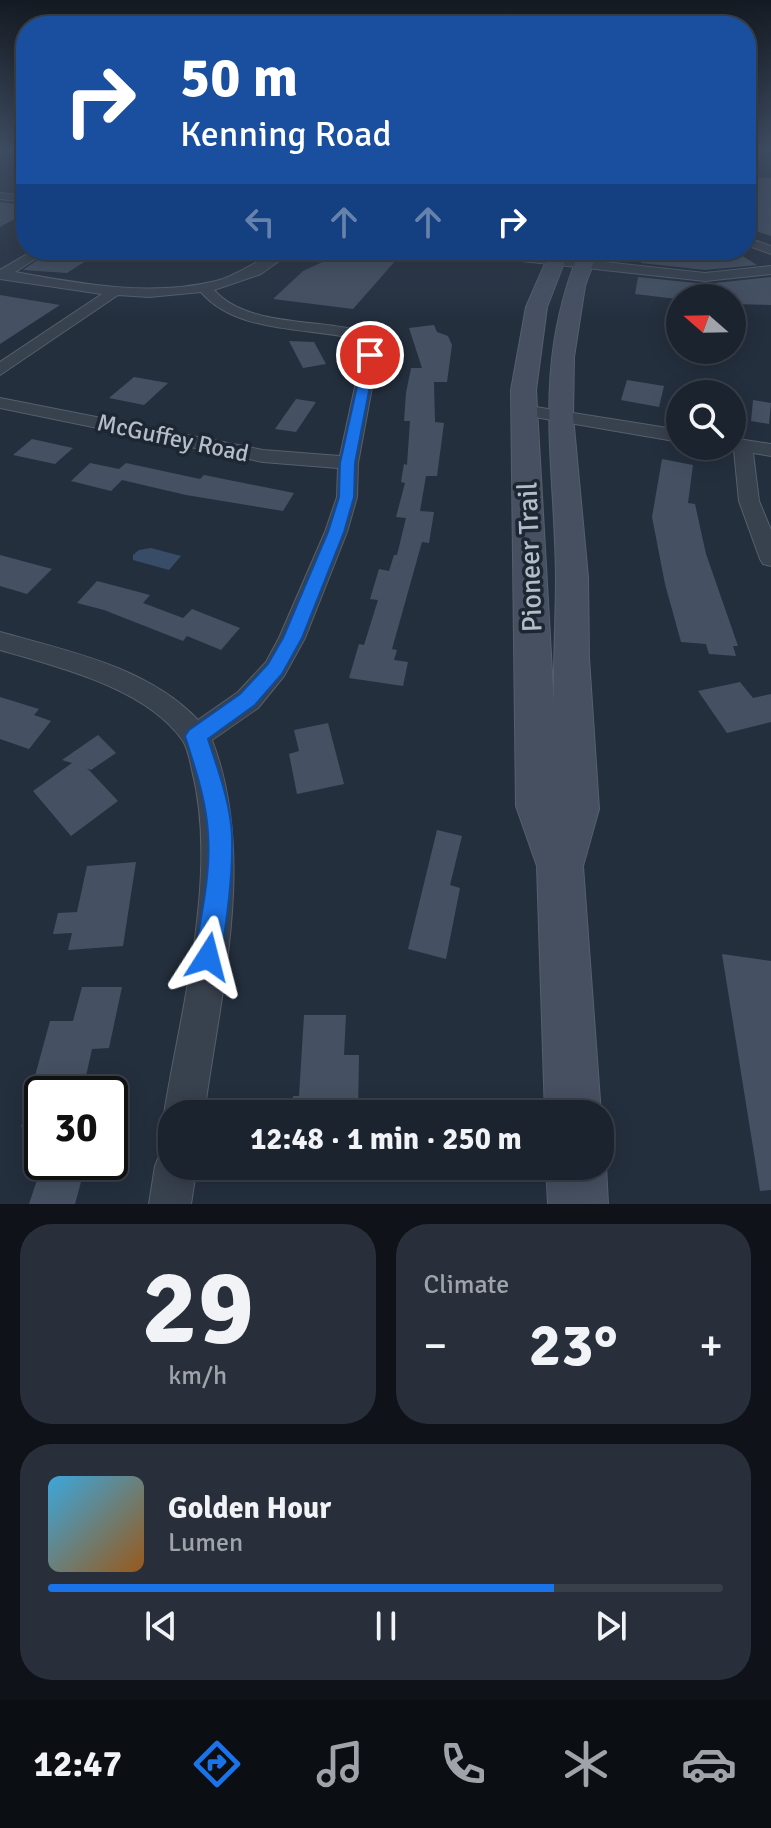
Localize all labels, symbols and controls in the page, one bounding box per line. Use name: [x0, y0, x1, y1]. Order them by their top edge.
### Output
text: 50 m: [180, 43, 298, 112]
icon: right: [48, 48, 152, 152]
text: Kenning Road: [180, 112, 392, 157]
icon: left: [238, 200, 282, 244]
icon: ahead: [322, 200, 366, 244]
icon: ahead: [406, 200, 450, 244]
icon: right: [490, 200, 534, 244]
north arrow: [666, 284, 746, 364]
map controls: [666, 284, 746, 460]
pin: [336, 321, 404, 389]
icon: arrive: [348, 333, 392, 377]
button: search: [666, 380, 746, 460]
street label: McGuffey Road: [95, 407, 251, 469]
street label: Pioneer Trail: [510, 481, 550, 633]
position arrow: [166, 915, 250, 999]
speed limit sign: 30: [24, 1076, 128, 1180]
text: 12:48 · 1 min · 250 m: [250, 1121, 522, 1158]
text: 29: [142, 1244, 254, 1372]
text: Climate: [424, 1269, 509, 1301]
text: 23°: [529, 1309, 618, 1383]
text: −: [424, 1319, 447, 1373]
text: +: [699, 1319, 723, 1373]
text: km/h: [168, 1360, 227, 1392]
text: Golden Hour: [168, 1490, 331, 1527]
text: Lumen: [168, 1527, 243, 1559]
icon: previous: [139, 1604, 183, 1648]
icon: pause: [364, 1604, 408, 1648]
icon: next: [589, 1604, 633, 1648]
icon: directions: [189, 1736, 245, 1792]
icon: music: [312, 1736, 368, 1792]
icon: phone: [435, 1736, 491, 1792]
icon: climate: [558, 1736, 614, 1792]
icon: car: [681, 1736, 737, 1792]
text: 12:47: [34, 1742, 122, 1787]

